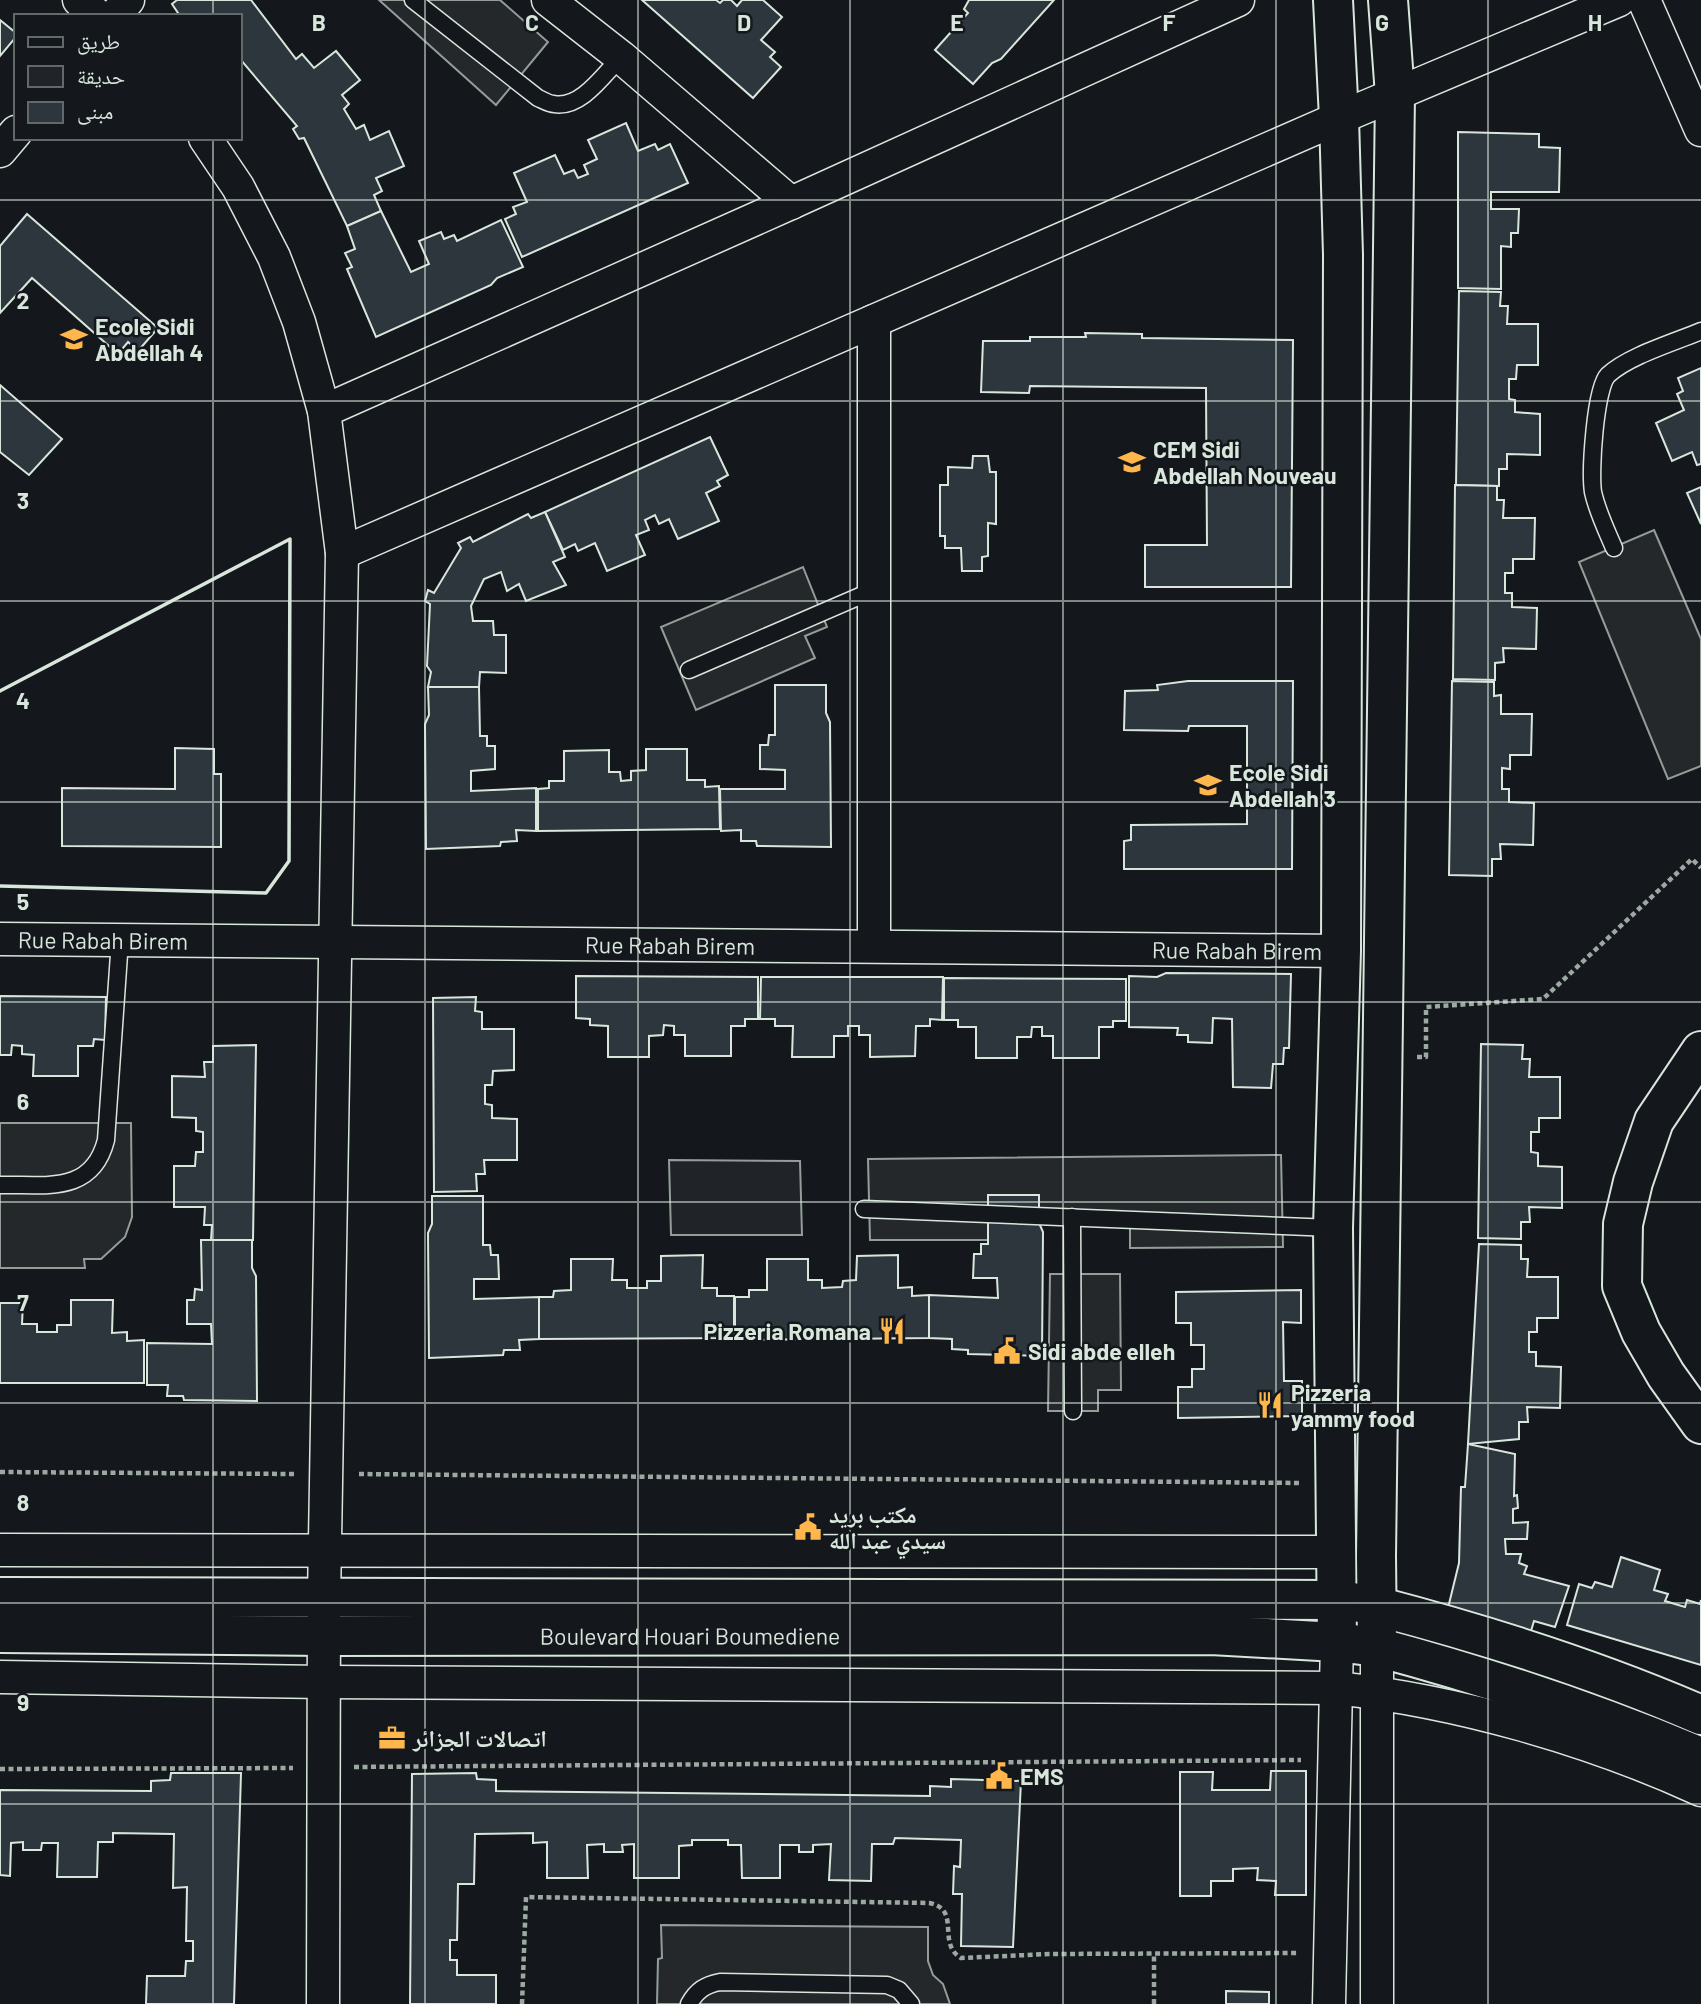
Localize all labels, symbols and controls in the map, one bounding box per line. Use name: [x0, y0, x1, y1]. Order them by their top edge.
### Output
text: B: [312, 8, 326, 36]
text: C: [525, 8, 539, 36]
text: D: [737, 8, 751, 36]
text: E: [950, 8, 964, 36]
text: F: [1163, 8, 1176, 36]
text: G: [1375, 8, 1389, 36]
text: H: [1588, 8, 1602, 36]
legend: [14, 14, 242, 140]
text: طريق: [77, 28, 120, 55]
text: حديقة: [77, 63, 125, 88]
text: مبنى: [77, 98, 113, 125]
text: 2: [17, 286, 29, 314]
place label: Ecole Sidi Abdellah 4: [95, 312, 203, 366]
school or university icon: Ecole Sidi Abdellah 4: [59, 324, 89, 354]
place label: CEM Sidi Abdellah Nouveau: [1153, 435, 1336, 489]
school or university icon: CEM Sidi Abdellah Nouveau: [1117, 447, 1147, 477]
text: 3: [17, 486, 29, 514]
text: 4: [16, 686, 30, 714]
place label: Ecole Sidi Abdellah 3: [1229, 758, 1336, 812]
school or university icon: Ecole Sidi Abdellah 3: [1193, 770, 1223, 800]
text: 5: [17, 887, 29, 915]
street label: Rue Rabah Birem: [18, 925, 188, 955]
street label: Rue Rabah Birem: [585, 930, 755, 960]
street label: Rue Rabah Birem: [1152, 935, 1322, 965]
text: 6: [17, 1087, 29, 1115]
text: 7: [17, 1288, 29, 1316]
restaurant icon: Pizzeria Romana: [877, 1316, 907, 1346]
place label: Pizzeria Romana: [703, 1317, 871, 1345]
public building icon: Sidi abde elleh: [992, 1336, 1022, 1366]
place label: Sidi abde elleh: [1028, 1337, 1175, 1365]
place label: Pizzeria yammy food: [1291, 1378, 1415, 1432]
restaurant icon: Pizzeria yammy food: [1255, 1390, 1285, 1420]
text: 8: [17, 1488, 29, 1516]
place label: مكتب بريد سيدي عبد الله: [829, 1500, 946, 1560]
public building icon: مكتب بريد سيدي عبد الله: [793, 1512, 823, 1542]
street label: Boulevard Houari Boumediene: [540, 1621, 840, 1650]
text: 9: [17, 1688, 29, 1716]
office icon: اتصالات الجزائر: [377, 1723, 407, 1753]
place label: اتصالات الجزائر: [412, 1724, 547, 1752]
public building icon: EMS: [984, 1761, 1014, 1791]
place label: EMS: [1020, 1762, 1064, 1790]

